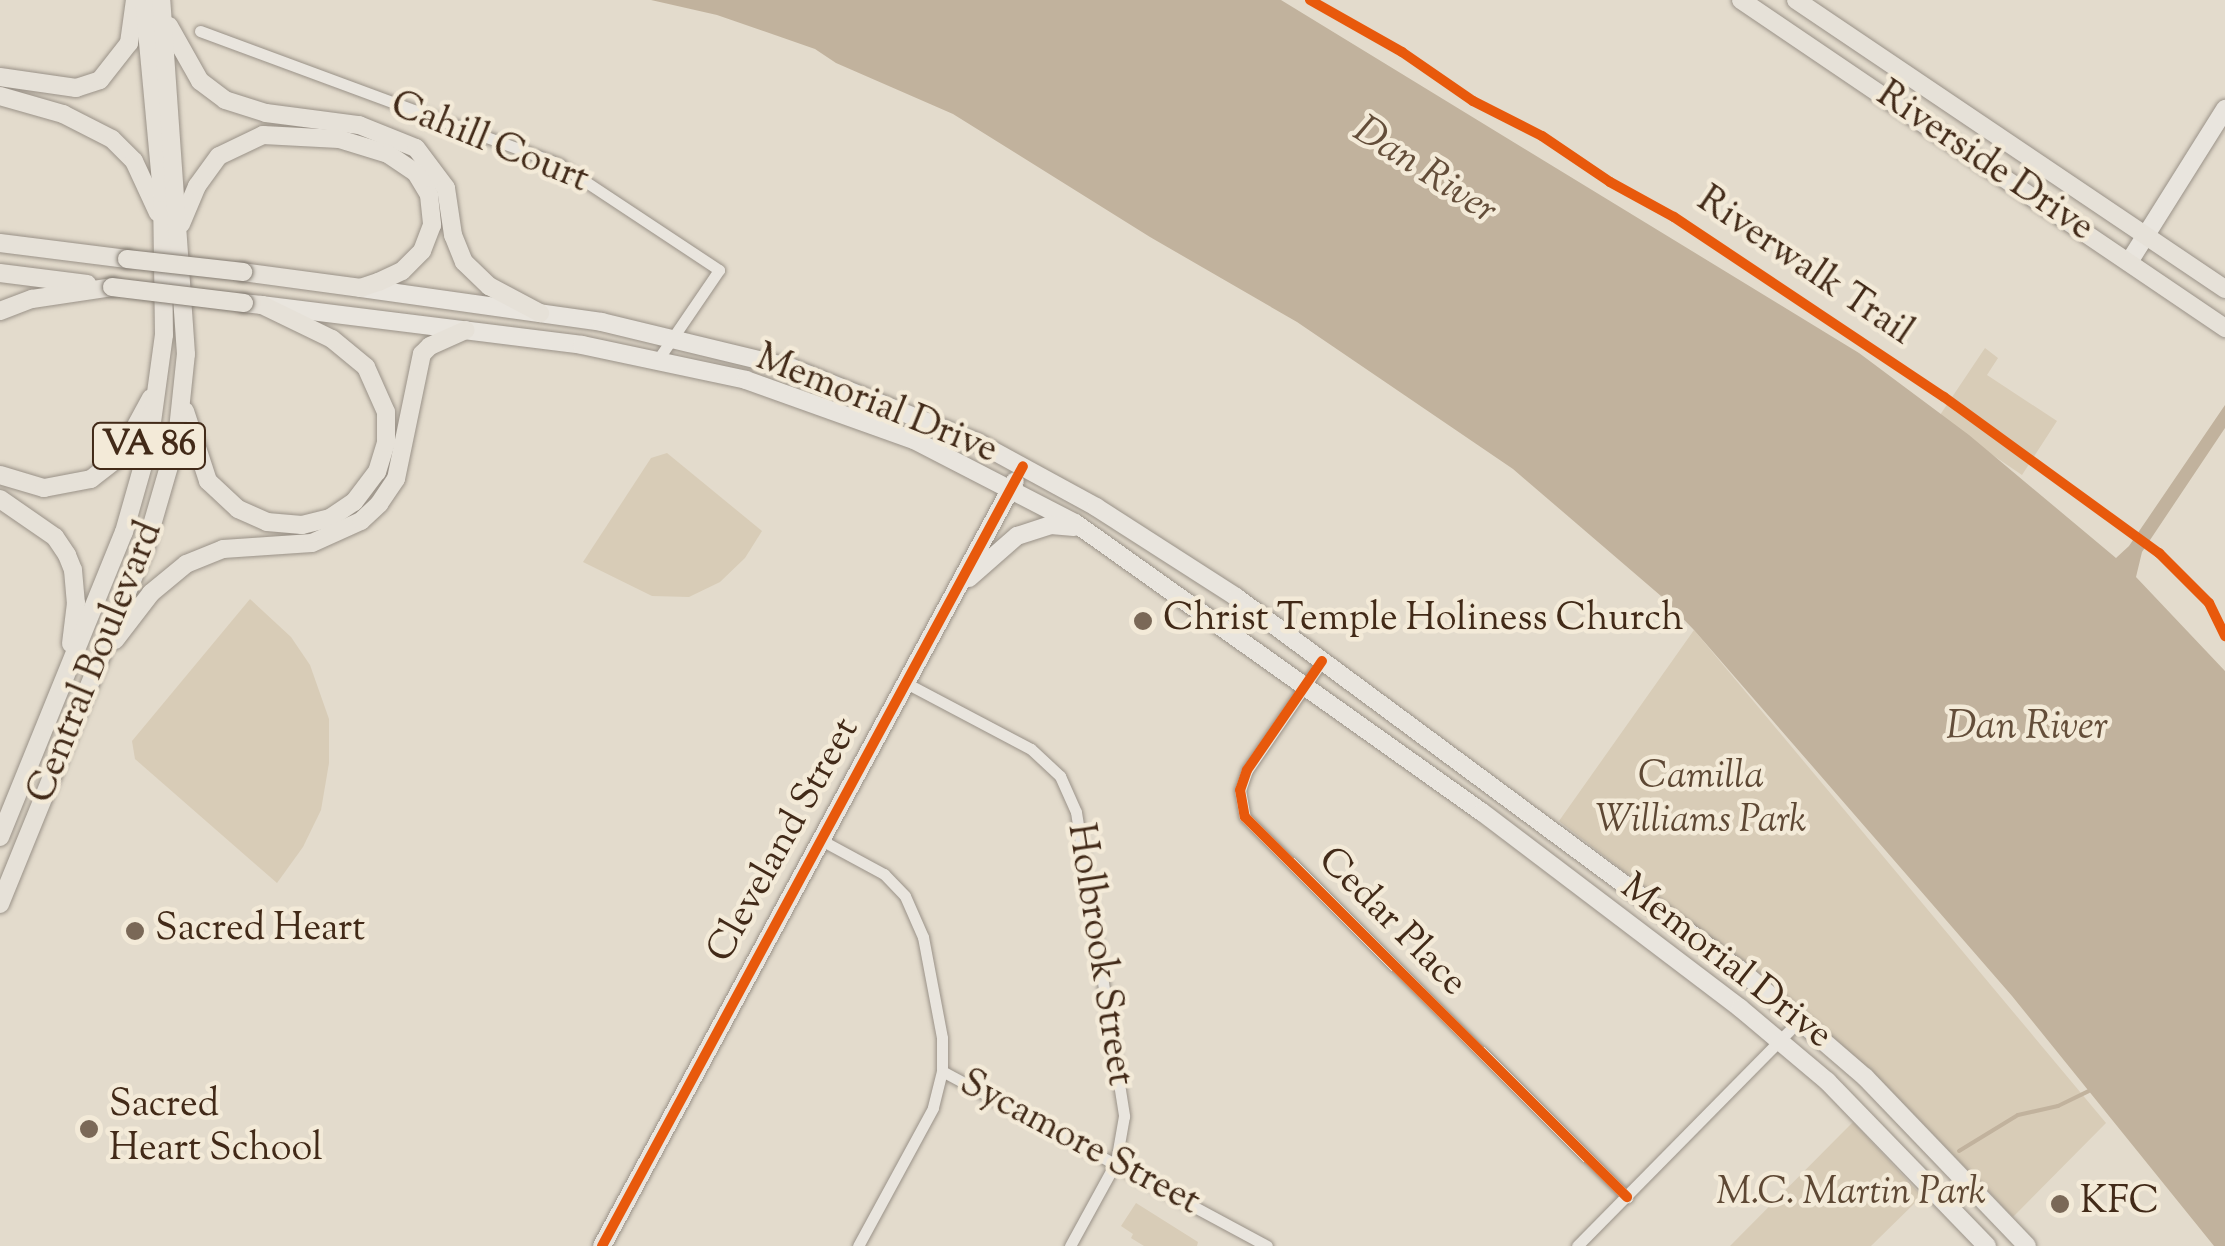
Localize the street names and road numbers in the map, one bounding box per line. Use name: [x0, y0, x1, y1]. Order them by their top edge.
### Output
street label: Riverside Drive: [1867, 74, 2101, 252]
street label: Cahill Court: [383, 84, 595, 204]
street label: Riverwalk Trail: [1687, 179, 1921, 357]
street label: Memorial Drive: [749, 337, 1003, 475]
road number: VA 86: [92, 416, 206, 476]
street label: Central Boulevard: [20, 516, 174, 810]
street label: Cleveland Street: [699, 711, 871, 971]
street label: Holbrook Street: [1055, 821, 1141, 1089]
street label: Cedar Place: [1307, 839, 1475, 1007]
street label: Memorial Drive: [1610, 866, 1840, 1060]
street label: Sycamore Street: [951, 1062, 1207, 1226]

